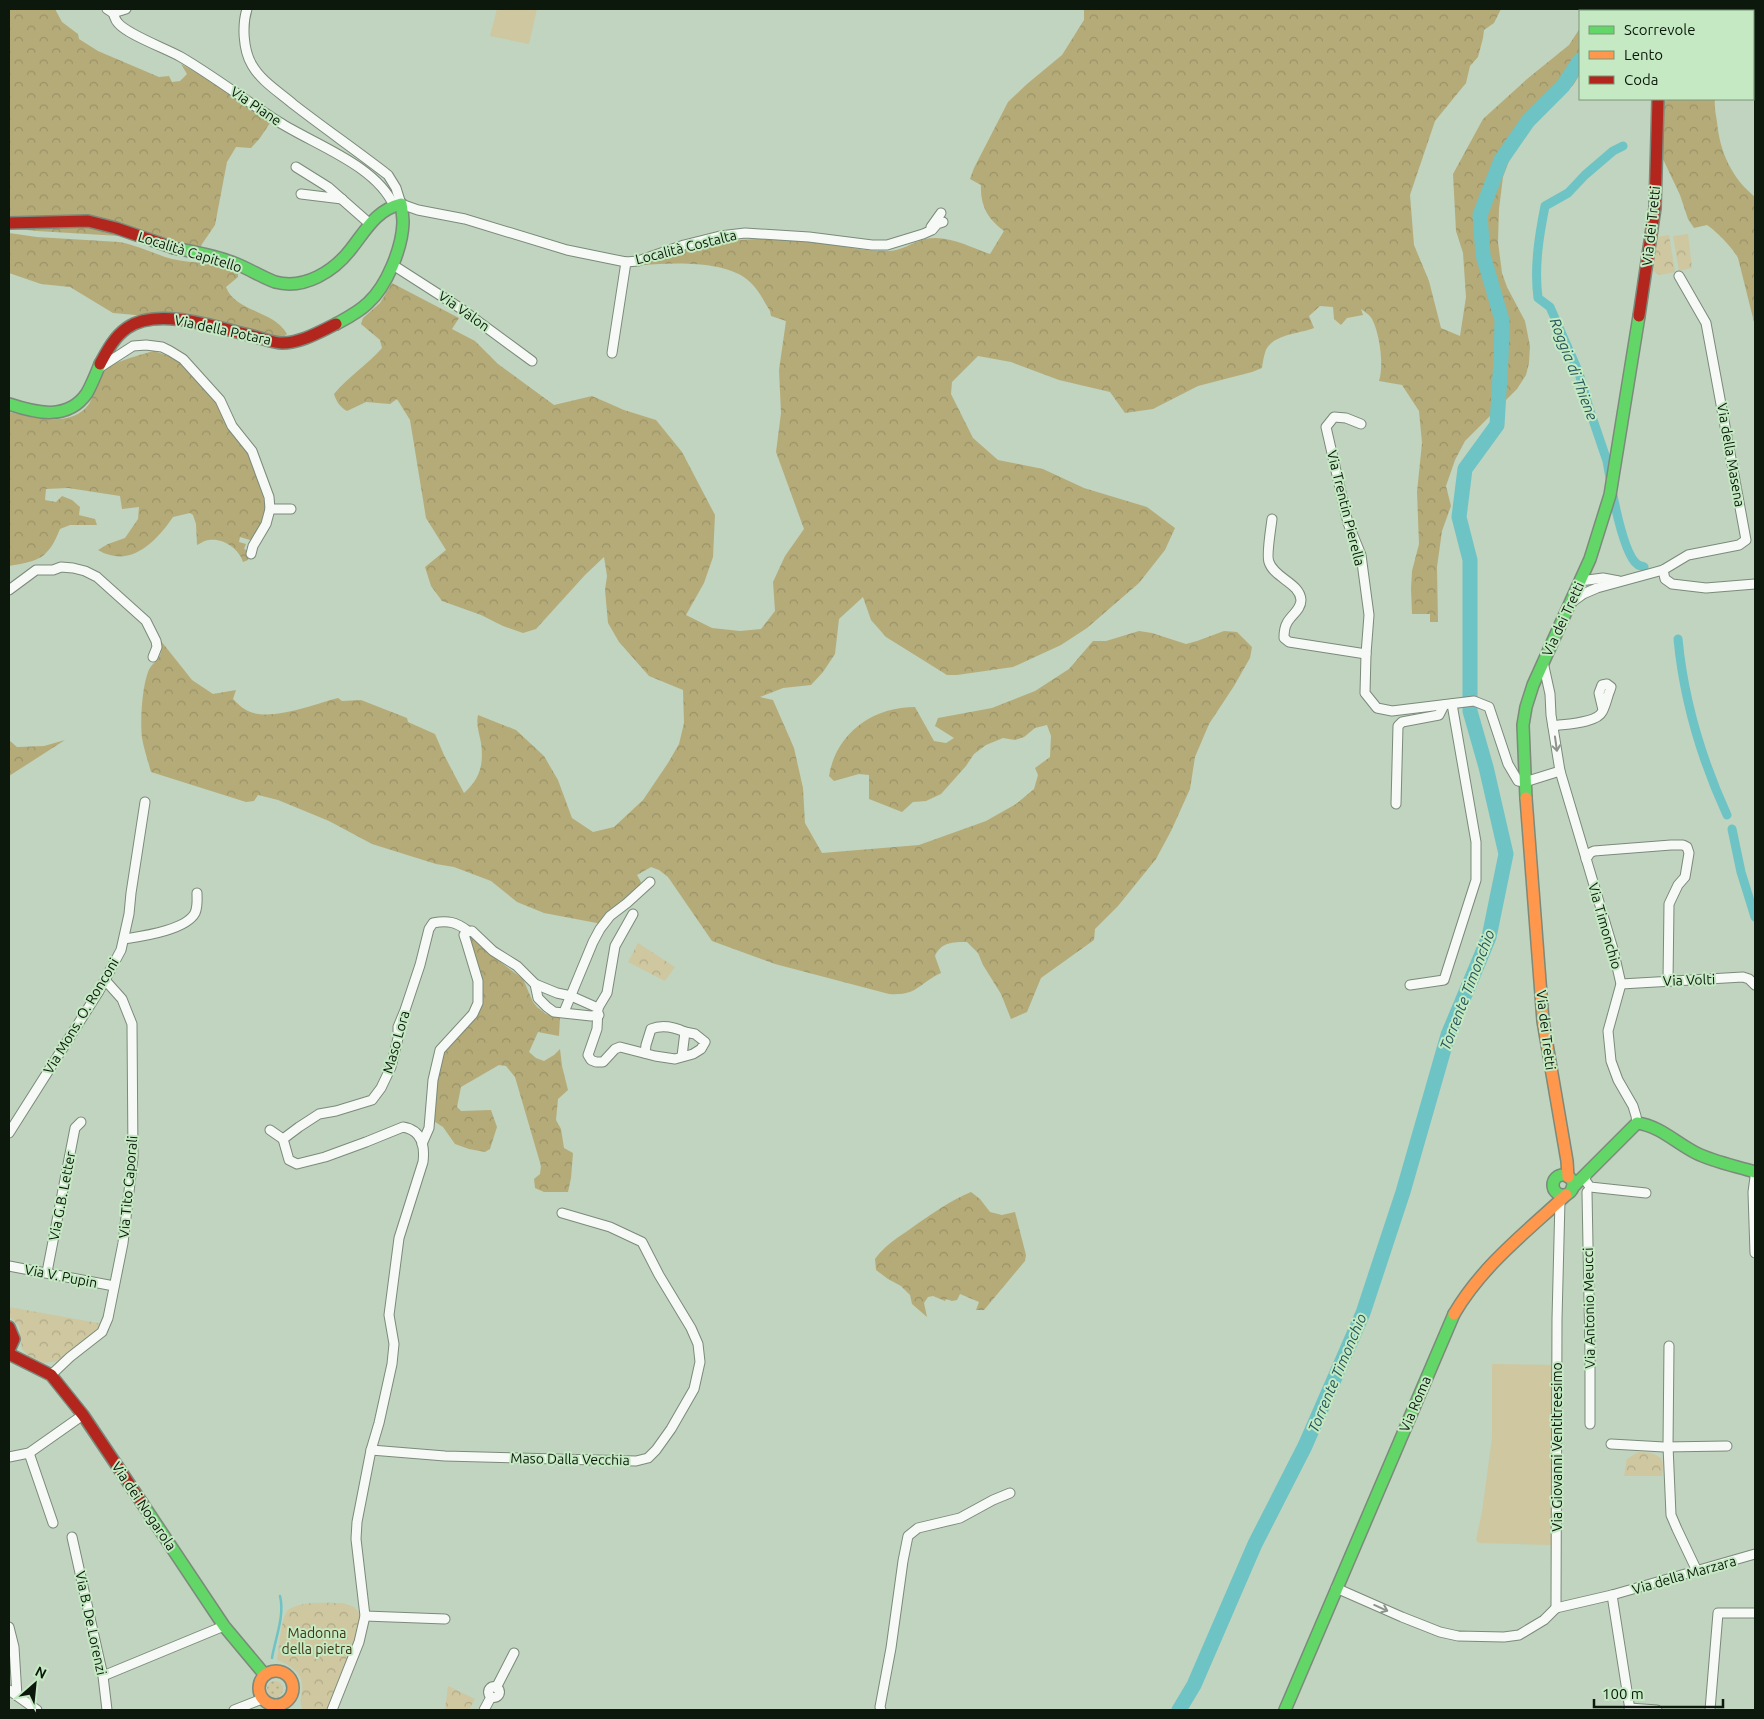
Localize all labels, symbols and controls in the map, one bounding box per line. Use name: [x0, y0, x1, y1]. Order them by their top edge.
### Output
legend: [1579, 10, 1754, 100]
text: Scorrevole: [1624, 21, 1695, 38]
text: Lento: [1624, 46, 1663, 63]
text: Coda: [1624, 71, 1658, 88]
street label: Via Piane: [228, 83, 284, 129]
street label: Via dei Tretti: [1639, 185, 1663, 267]
street label: Località Costalta: [634, 227, 738, 267]
street label: Località Capitello: [136, 229, 244, 275]
street label: Via Valon: [435, 288, 493, 334]
street label: Via della Potara: [173, 312, 273, 348]
water label: Roggia di Thiene: [1547, 316, 1601, 423]
street label: Via della Masena: [1714, 402, 1748, 508]
street label: Via Trentin Pierella: [1324, 448, 1368, 568]
street label: Via dei Tretti: [1539, 579, 1587, 659]
one-way arrow: [1551, 736, 1561, 752]
street label: Via Timonchio: [1585, 881, 1625, 971]
water label: Torrente Timonchio: [1436, 927, 1498, 1053]
street label: Via Mons. O. Ronconi: [40, 955, 122, 1077]
street label: Via Volti: [1663, 971, 1715, 989]
street label: Via dei Tretti: [1533, 989, 1559, 1071]
street label: Maso Lora: [379, 1009, 413, 1075]
street label: Via Tito Caporali: [116, 1135, 140, 1239]
street label: Via G.B. Letter: [46, 1149, 79, 1242]
street label: Via Antonio Meucci: [1580, 1247, 1598, 1369]
street label: Via V. Pupin: [23, 1261, 99, 1291]
water label: Torrente Timonchio: [1304, 1311, 1370, 1435]
street label: Via Giovanni Ventitreesimo: [1549, 1362, 1565, 1532]
street label: Via Roma: [1396, 1374, 1434, 1434]
street label: Maso Dalla Vecchia: [510, 1450, 630, 1468]
street label: Via dei Nogarola: [108, 1459, 180, 1553]
street label: Via della Marzara: [1630, 1552, 1738, 1598]
street label: Via B. De Lorenzi: [72, 1570, 110, 1676]
one-way arrow: [1373, 1604, 1388, 1613]
park label: Madonna della pietra: [282, 1625, 353, 1657]
north arrow: [10, 1659, 60, 1709]
text: N: [33, 1663, 49, 1682]
scale bar: [1594, 1676, 1723, 1708]
text: 100 m: [1602, 1685, 1644, 1702]

